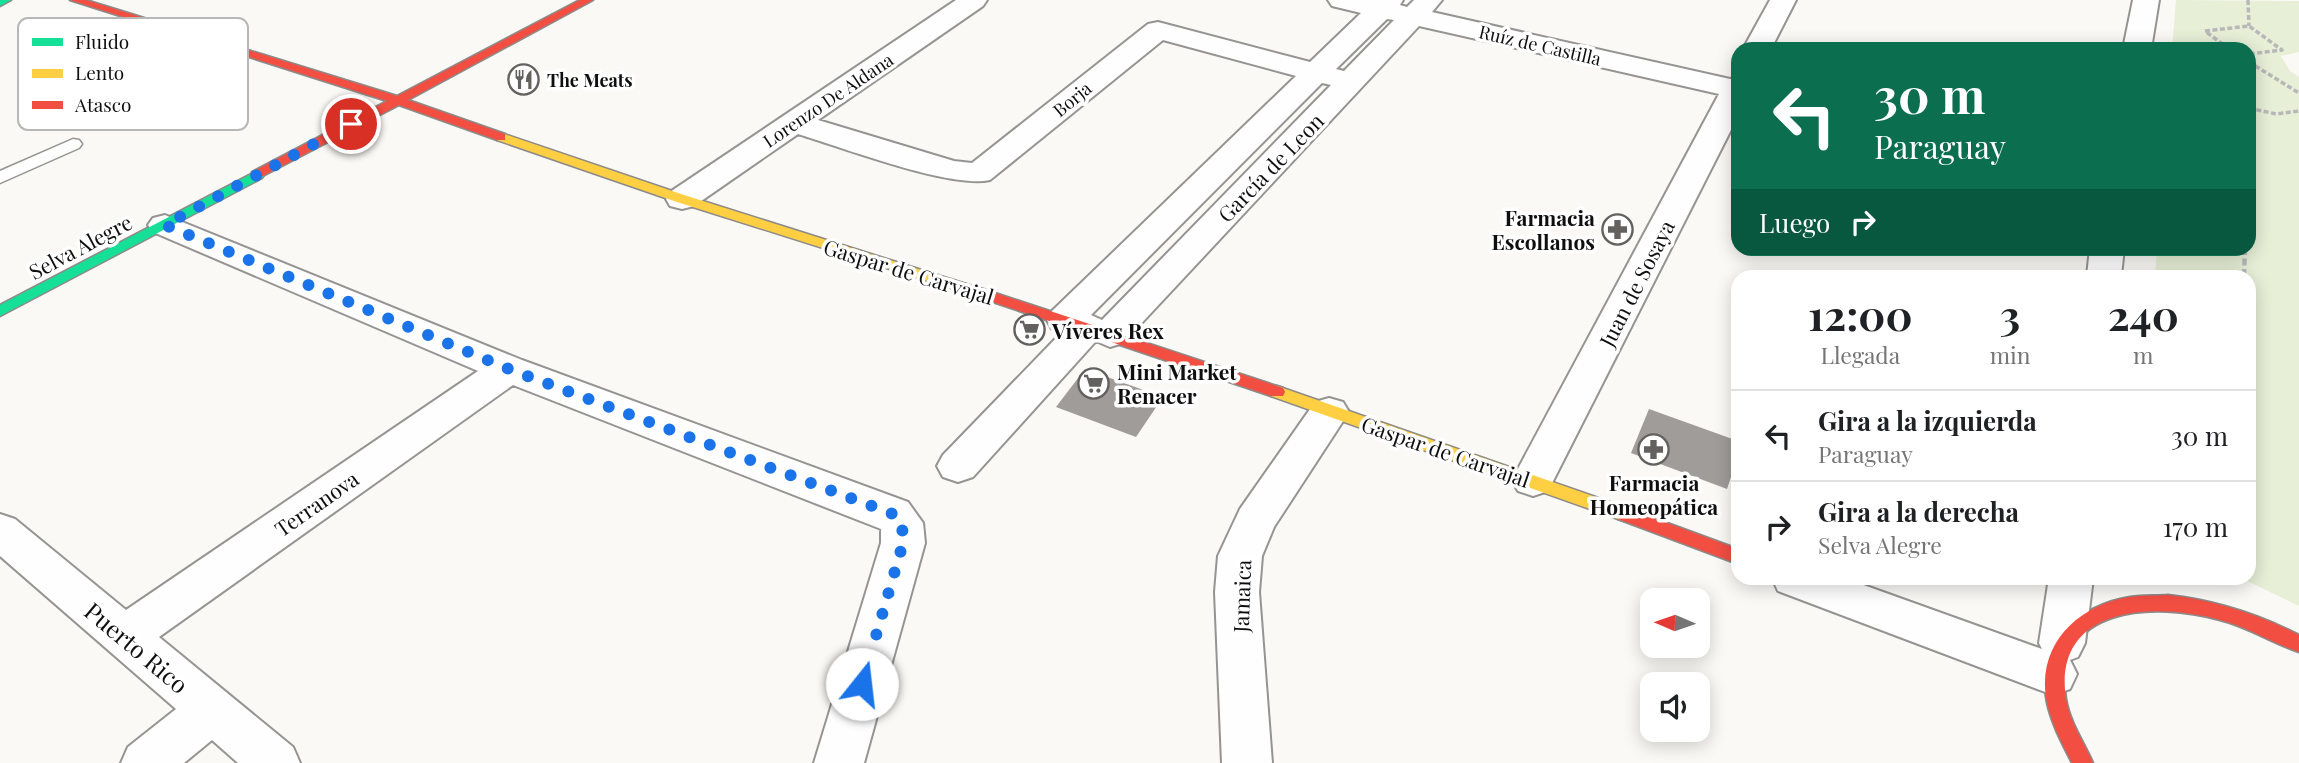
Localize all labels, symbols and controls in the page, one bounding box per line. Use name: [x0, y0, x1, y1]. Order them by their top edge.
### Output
legend: [18, 18, 248, 130]
street label: Ruíz de Castilla: [1477, 19, 1604, 71]
text: Fluido: [75, 28, 129, 54]
street label: Lorenzo De Aldana: [758, 47, 898, 153]
text: Lento: [75, 59, 124, 85]
text: 30 m: [1874, 61, 1985, 126]
restaurant icon: The Meats: [507, 63, 541, 97]
place label: The Meats: [547, 68, 633, 92]
icon: left: [1759, 70, 1850, 161]
street label: Borja: [1048, 76, 1096, 122]
text: Atasco: [74, 91, 131, 117]
pin: [321, 94, 381, 154]
icon: arrive: [332, 105, 370, 143]
street label: García de Leon: [1211, 106, 1329, 227]
text: Paraguay: [1874, 124, 2006, 167]
place label: Farmacia Escollanos: [1491, 203, 1595, 255]
icon: right: [1844, 203, 1882, 241]
text: Luego: [1759, 205, 1830, 240]
street label: Selva Alegre: [23, 207, 137, 285]
pharmacy icon: Farmacia Escollanos: [1601, 212, 1635, 246]
street label: Juan de Sosaya: [1592, 214, 1680, 352]
street label: Gaspar de Carvajal: [821, 232, 997, 310]
text: 12:00: [1808, 286, 1913, 342]
text: 3: [2000, 286, 2020, 342]
text: 240: [2108, 286, 2179, 342]
supermarket icon: Víveres Rex: [1012, 313, 1046, 347]
place label: Víveres Rex: [1051, 316, 1164, 344]
text: Llegada: [1820, 339, 1900, 370]
text: min: [1990, 339, 2031, 370]
text: m: [2133, 339, 2153, 370]
place label: Mini Market Renacer: [1117, 357, 1237, 409]
supermarket icon: Mini Market Renacer: [1077, 366, 1111, 400]
text: Gira a la izquierda: [1818, 403, 2037, 438]
street label: Gaspar de Carvajal: [1358, 409, 1534, 493]
icon: left: [1759, 417, 1797, 455]
text: 30 m: [2171, 418, 2228, 453]
pharmacy icon: Farmacia Homeopática: [1637, 433, 1671, 467]
text: Paraguay: [1818, 438, 1913, 469]
street label: Terranova: [268, 464, 364, 542]
place label: Farmacia Homeopática: [1590, 468, 1718, 520]
text: Gira a la derecha: [1818, 494, 2019, 529]
icon: right: [1759, 508, 1797, 546]
text: 170 m: [2163, 509, 2228, 544]
text: Selva Alegre: [1818, 529, 1942, 560]
street label: Jamaica: [1226, 559, 1256, 634]
north arrow: [1640, 588, 1710, 658]
map controls: [1640, 588, 1710, 742]
street label: Puerto Rico: [79, 594, 195, 700]
position arrow: [825, 647, 899, 721]
button: sound: [1640, 672, 1710, 742]

